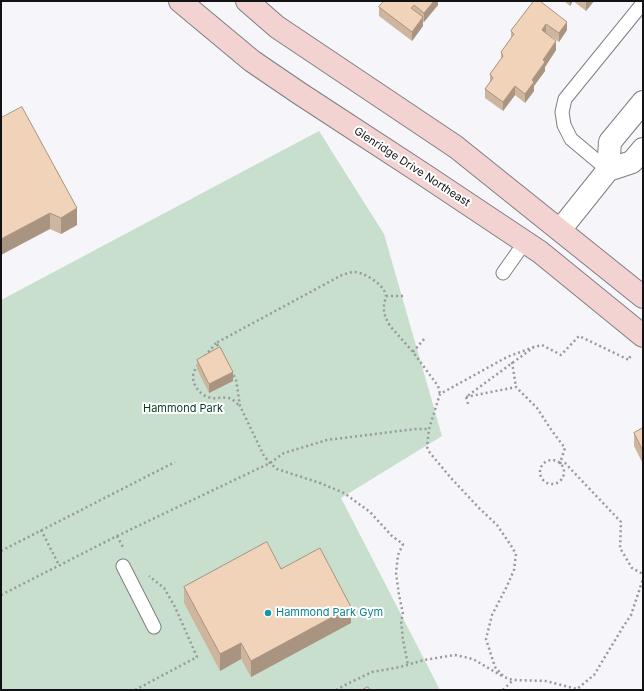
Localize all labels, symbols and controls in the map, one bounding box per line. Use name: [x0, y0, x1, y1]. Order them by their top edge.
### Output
street label: Glenridge Drive Northeast: [352, 125, 472, 209]
park label: Hammond Park: [143, 402, 223, 416]
place label: Hammond Park Gym: [276, 606, 383, 620]
marker: Hammond Park Gym: [263, 608, 273, 618]

